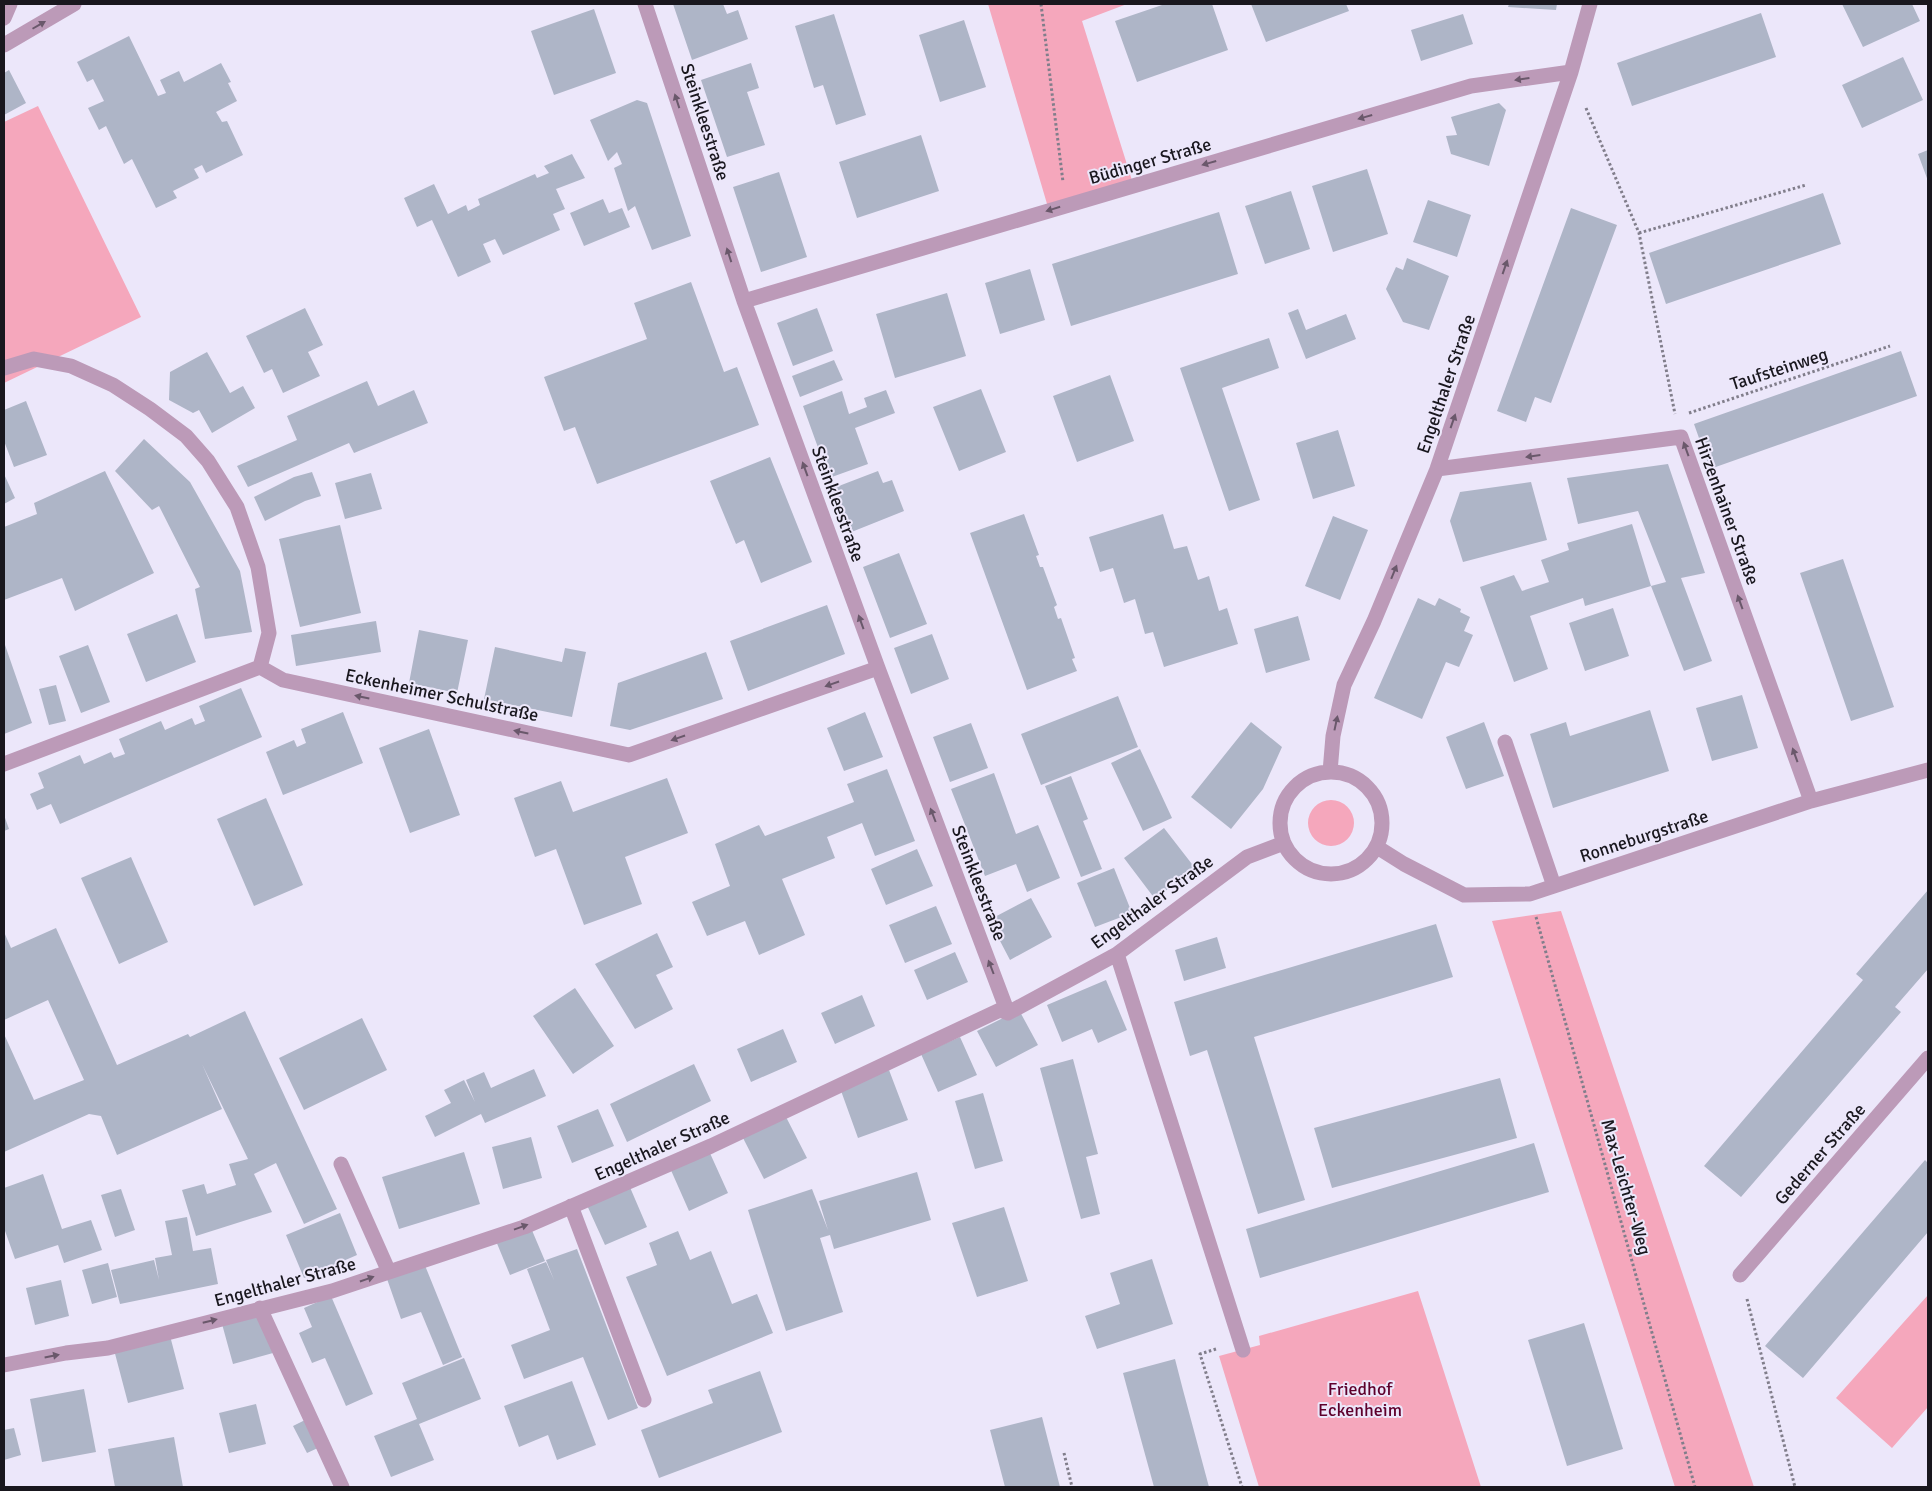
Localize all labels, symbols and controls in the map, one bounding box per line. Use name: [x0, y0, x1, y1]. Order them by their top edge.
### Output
one-way arrow: [32, 20, 46, 29]
street label: Steinkleestraße: [676, 61, 734, 183]
one-way arrow: [1514, 75, 1530, 83]
one-way arrow: [673, 93, 681, 108]
one-way arrow: [1357, 114, 1372, 122]
street label: Büdinger Straße: [1086, 133, 1214, 189]
one-way arrow: [1201, 159, 1216, 167]
one-way arrow: [1045, 205, 1060, 213]
one-way arrow: [725, 247, 732, 262]
one-way arrow: [1501, 259, 1509, 274]
street label: Engelthaler Straße: [1412, 312, 1480, 456]
street label: Taufsteinweg: [1727, 343, 1831, 395]
one-way arrow: [1449, 413, 1457, 428]
street label: Hirzenhainer Straße: [1690, 434, 1764, 588]
one-way arrow: [1682, 441, 1690, 456]
street label: Steinkleestraße: [807, 443, 869, 565]
one-way arrow: [1525, 453, 1541, 461]
one-way arrow: [801, 461, 809, 476]
one-way arrow: [1390, 564, 1398, 579]
one-way arrow: [1736, 594, 1744, 609]
one-way arrow: [857, 614, 865, 629]
street label: Eckenheimer Schulstraße: [343, 664, 541, 726]
one-way arrow: [824, 681, 839, 688]
one-way arrow: [355, 693, 370, 701]
one-way arrow: [1332, 716, 1340, 731]
one-way arrow: [514, 728, 529, 736]
one-way arrow: [671, 735, 686, 742]
one-way arrow: [1791, 747, 1799, 762]
street label: Ronneburgstraße: [1577, 805, 1711, 867]
one-way arrow: [929, 808, 937, 823]
street label: Steinkleestraße: [947, 822, 1011, 944]
street label: Engelthaler Straße: [1087, 850, 1217, 954]
one-way arrow: [987, 960, 994, 975]
street label: Gederner Straße: [1770, 1099, 1870, 1209]
street label: Engelthaler Straße: [591, 1106, 733, 1186]
street label: Max-Leichter-Weg: [1596, 1117, 1656, 1257]
one-way arrow: [514, 1223, 529, 1231]
street label: Engelthaler Straße: [212, 1253, 358, 1311]
one-way arrow: [360, 1275, 375, 1283]
one-way arrow: [203, 1317, 218, 1325]
one-way arrow: [44, 1351, 60, 1359]
park label: Friedhof Eckenheim: [1318, 1378, 1402, 1421]

